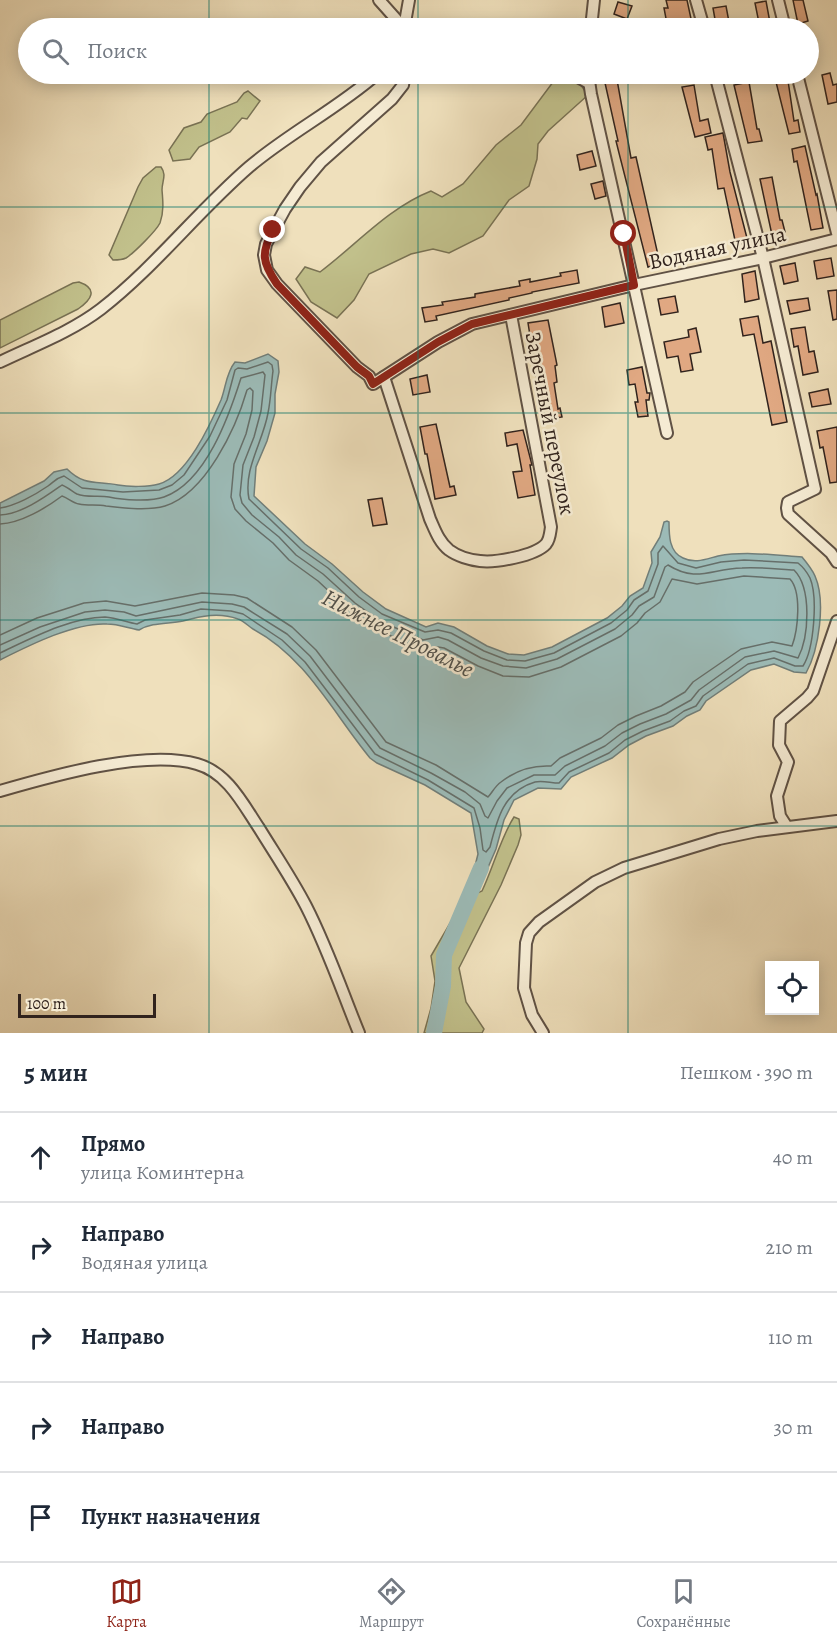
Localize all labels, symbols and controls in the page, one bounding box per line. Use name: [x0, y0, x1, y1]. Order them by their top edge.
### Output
search box: [18, 18, 819, 84]
icon: search: [39, 35, 72, 68]
text: Поиск: [87, 36, 147, 66]
route end: [259, 216, 285, 242]
street label: Водяная улица: [646, 219, 789, 277]
route start: [610, 220, 636, 246]
street label: Заречный переулок: [518, 329, 583, 517]
water label: Нижнее Провалье: [317, 581, 480, 685]
map controls: [765, 961, 819, 1015]
button: locate: [765, 961, 819, 1015]
scale bar: [18, 991, 156, 1019]
text: 100 m: [27, 993, 66, 1015]
text: 5 мин: [24, 1055, 88, 1090]
text: Пешком · 390 m: [680, 1059, 813, 1086]
text: Прямо: [81, 1129, 145, 1159]
icon: ahead: [24, 1141, 57, 1174]
text: 40 m: [773, 1144, 813, 1171]
text: улица Коминтерна: [81, 1159, 244, 1186]
text: Направо: [81, 1219, 164, 1249]
icon: right: [24, 1231, 57, 1264]
text: 210 m: [765, 1234, 813, 1261]
text: Водяная улица: [81, 1249, 208, 1276]
icon: right: [24, 1321, 57, 1354]
text: Направо: [81, 1322, 164, 1352]
text: 110 m: [768, 1324, 813, 1351]
icon: right: [24, 1411, 57, 1444]
text: Направо: [81, 1412, 164, 1442]
text: 30 m: [773, 1414, 813, 1441]
icon: arrive: [24, 1501, 57, 1534]
text: Пункт назначения: [81, 1502, 260, 1532]
tab: Карта: [106, 1575, 147, 1633]
tab: Маршрут: [359, 1575, 424, 1633]
tab: Сохранённые: [636, 1575, 731, 1633]

